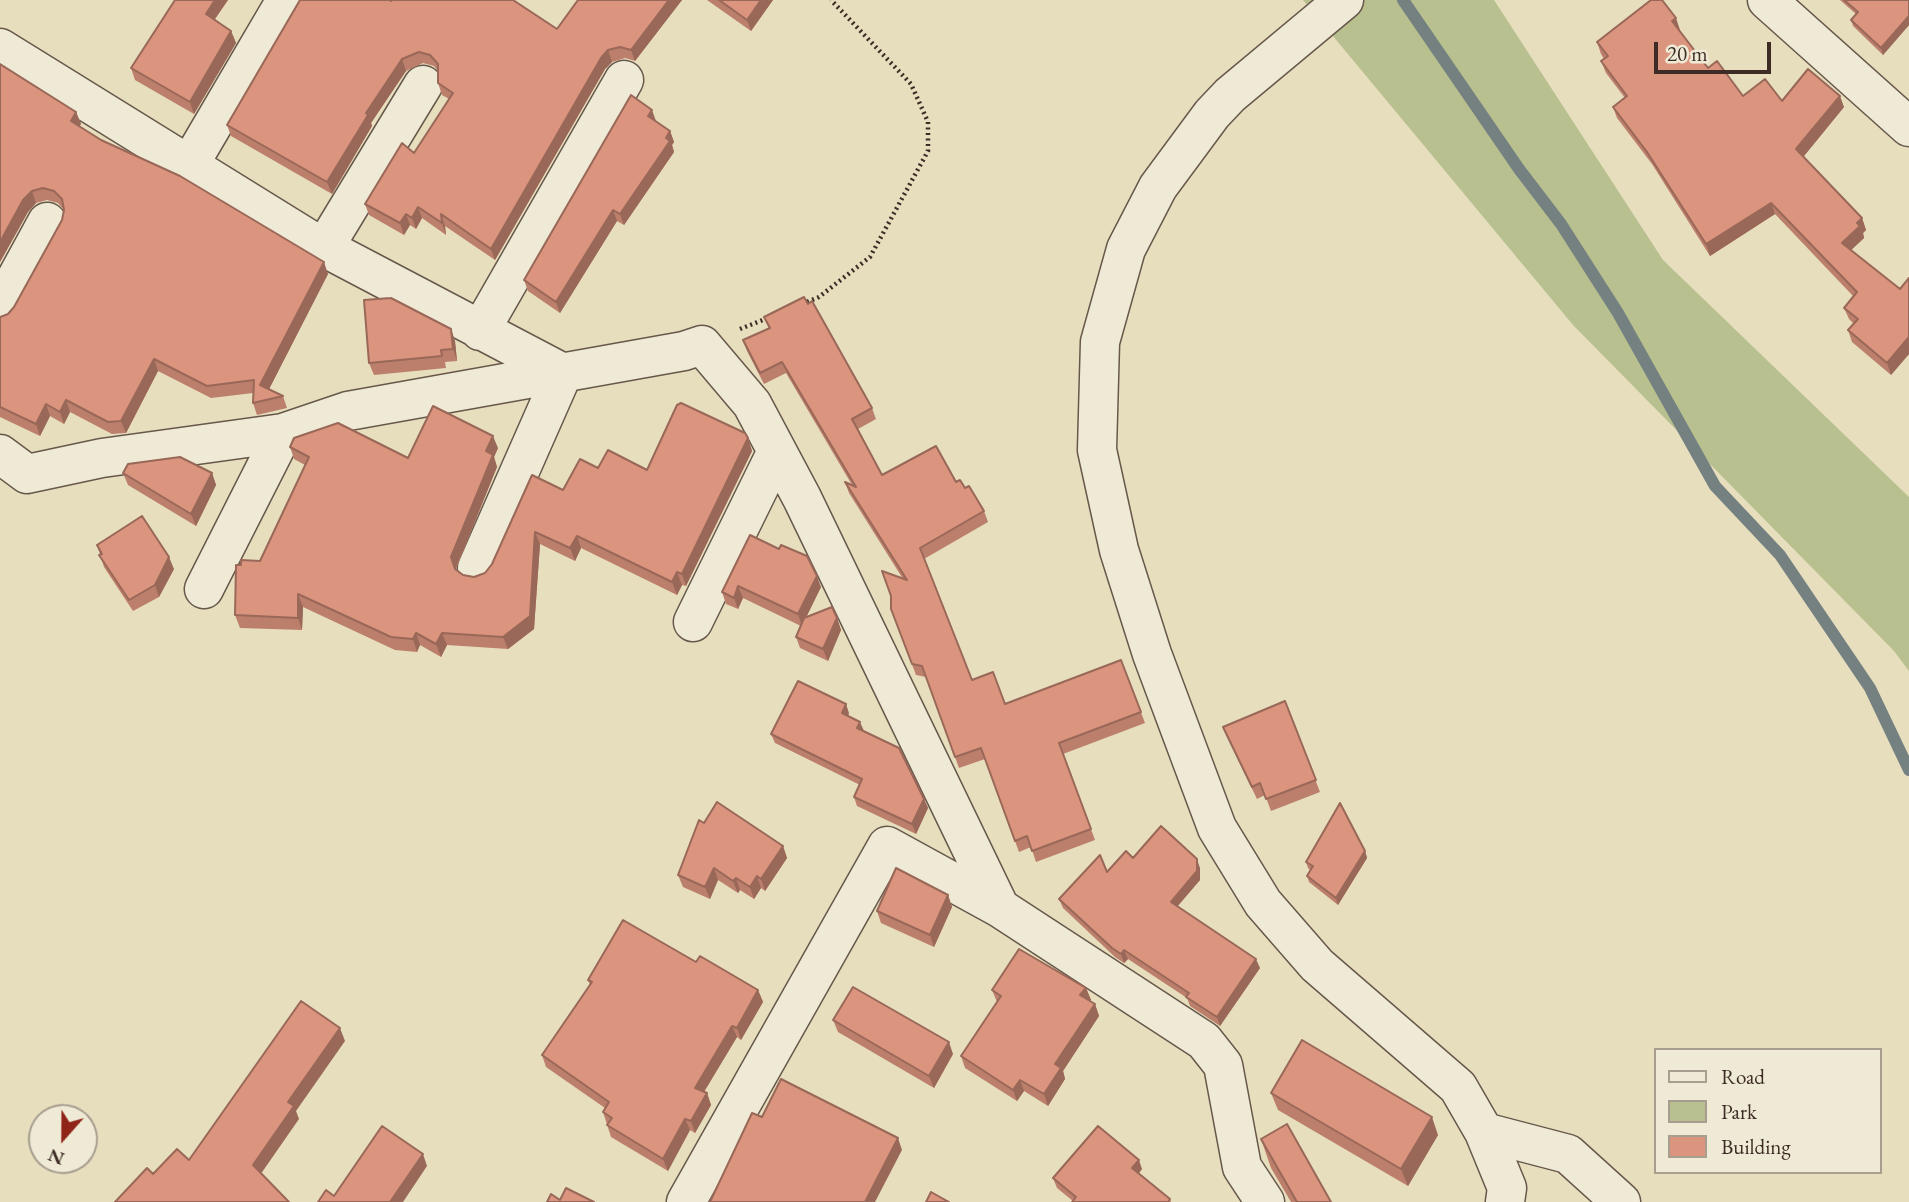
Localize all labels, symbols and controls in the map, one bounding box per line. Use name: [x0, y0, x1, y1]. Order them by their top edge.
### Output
scale bar: [1657, 28, 1774, 72]
text: 20 m: [1667, 40, 1708, 67]
legend: [1654, 1048, 1881, 1174]
text: Road: [1721, 1063, 1765, 1090]
text: Park: [1721, 1098, 1757, 1125]
north arrow: [28, 1104, 98, 1174]
text: Building: [1721, 1133, 1791, 1160]
text: N: [44, 1143, 68, 1172]

